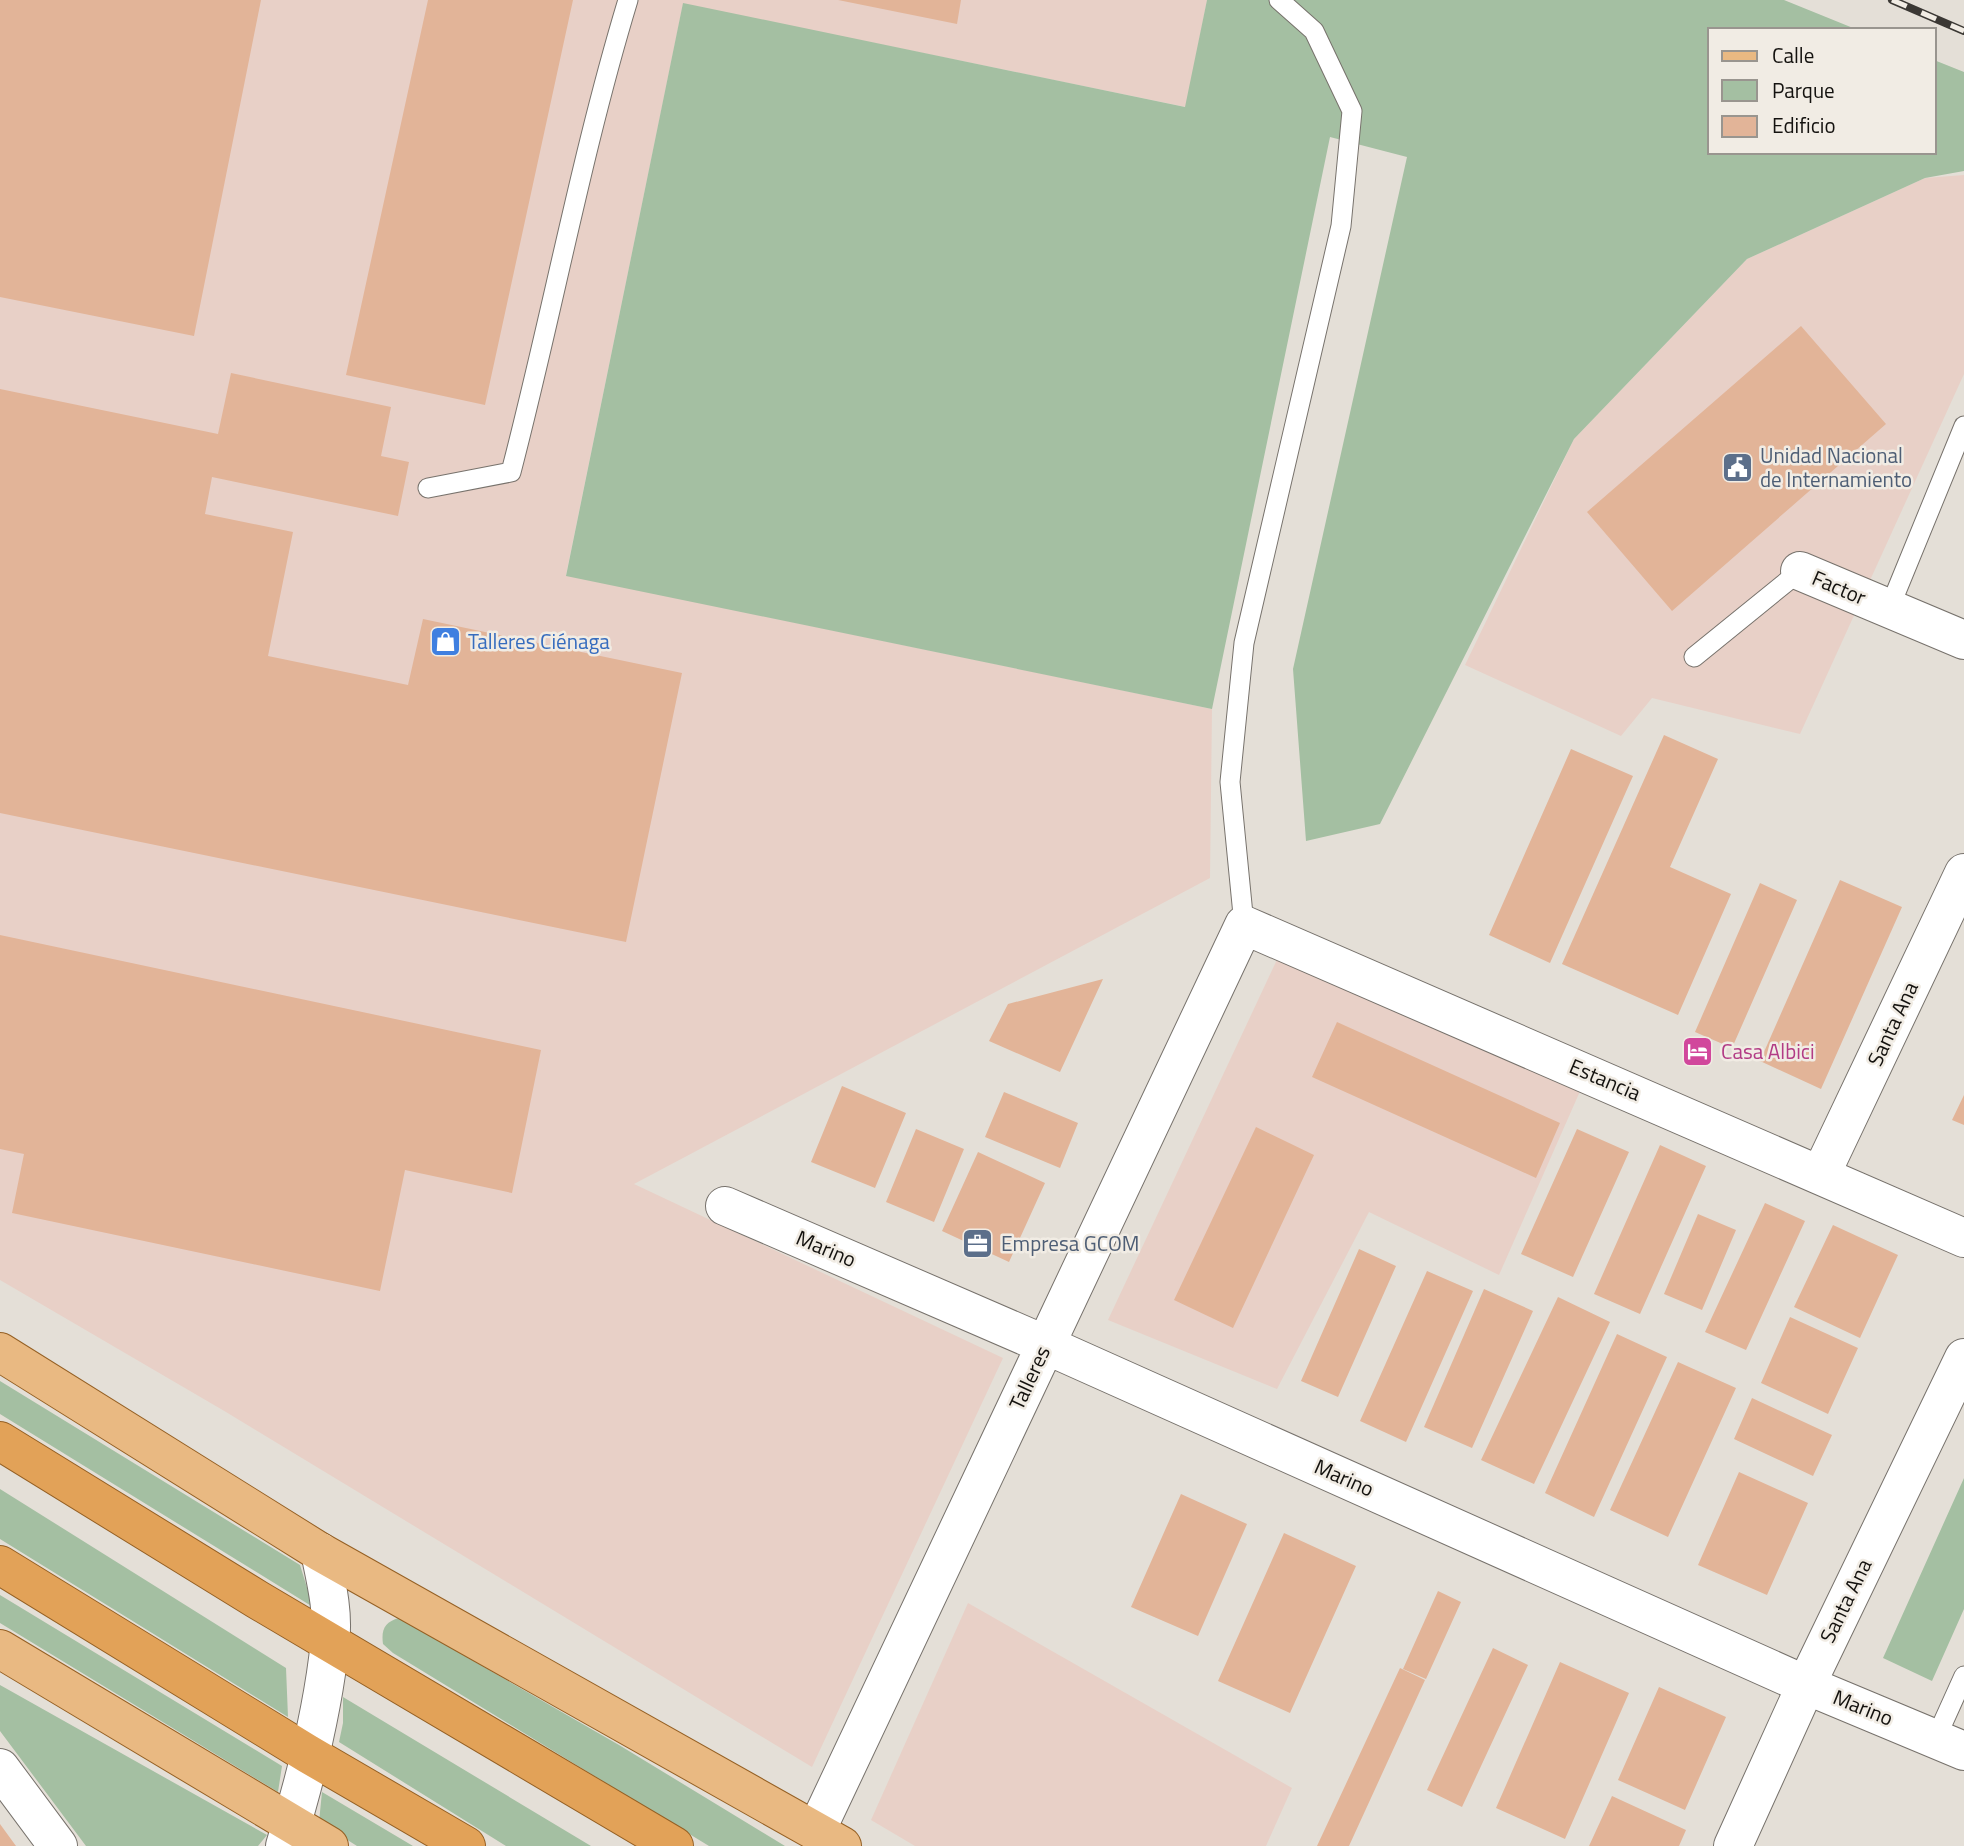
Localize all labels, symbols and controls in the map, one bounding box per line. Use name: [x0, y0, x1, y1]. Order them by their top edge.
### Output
legend: [1708, 28, 1936, 154]
text: Calle: [1772, 39, 1814, 71]
text: Parque: [1772, 74, 1835, 106]
text: Edificio: [1772, 109, 1836, 141]
place label: Unidad Nacional de Internamiento: [1760, 439, 1912, 495]
public building icon: Unidad Nacional de Internamiento: [1720, 451, 1754, 485]
street label: Factor: [1807, 561, 1871, 613]
shop icon: Talleres Ciénaga: [428, 625, 462, 659]
place label: Talleres Ciénaga: [468, 625, 610, 657]
street label: Santa Ana: [1859, 976, 1926, 1071]
hotel icon: Casa Albici: [1681, 1035, 1715, 1069]
place label: Casa Albici: [1721, 1035, 1815, 1067]
street label: Estancia: [1565, 1050, 1647, 1109]
street label: Marino: [791, 1221, 861, 1275]
office icon: Empresa GCOM: [961, 1227, 995, 1261]
place label: Empresa GCOM: [1001, 1227, 1139, 1259]
street label: Talleres: [1000, 1340, 1058, 1415]
street label: Marino: [1309, 1450, 1379, 1504]
street label: Santa Ana: [1811, 1553, 1879, 1648]
street label: Marino: [1828, 1681, 1898, 1734]

